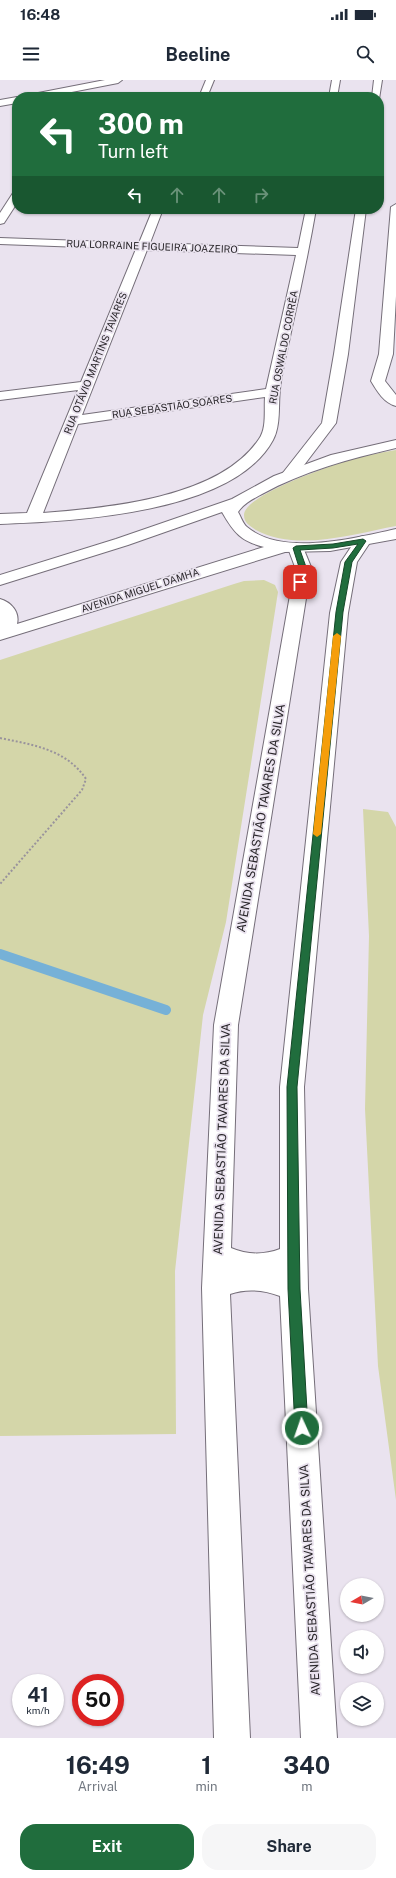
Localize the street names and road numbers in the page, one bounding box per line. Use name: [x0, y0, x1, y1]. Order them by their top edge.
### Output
street label: RUA LORRAINE FIGUEIRA JOAZEIRO: [66, 237, 238, 255]
street label: RUA OSWALDO CORRÊA: [266, 289, 300, 405]
street label: RUA OTÁVIO MARTINS TAVARES: [61, 290, 129, 436]
street label: RUA SEBASTIÃO SOARES: [111, 392, 233, 420]
street label: AVENIDA MIGUEL DAMHA: [79, 565, 201, 615]
street label: AVENIDA SEBASTIÃO TAVARES DA SILVA: [234, 702, 288, 933]
street label: AVENIDA SEBASTIÃO TAVARES DA SILVA: [211, 1022, 233, 1255]
street label: AVENIDA SEBASTIÃO TAVARES DA SILVA: [297, 1463, 323, 1696]

